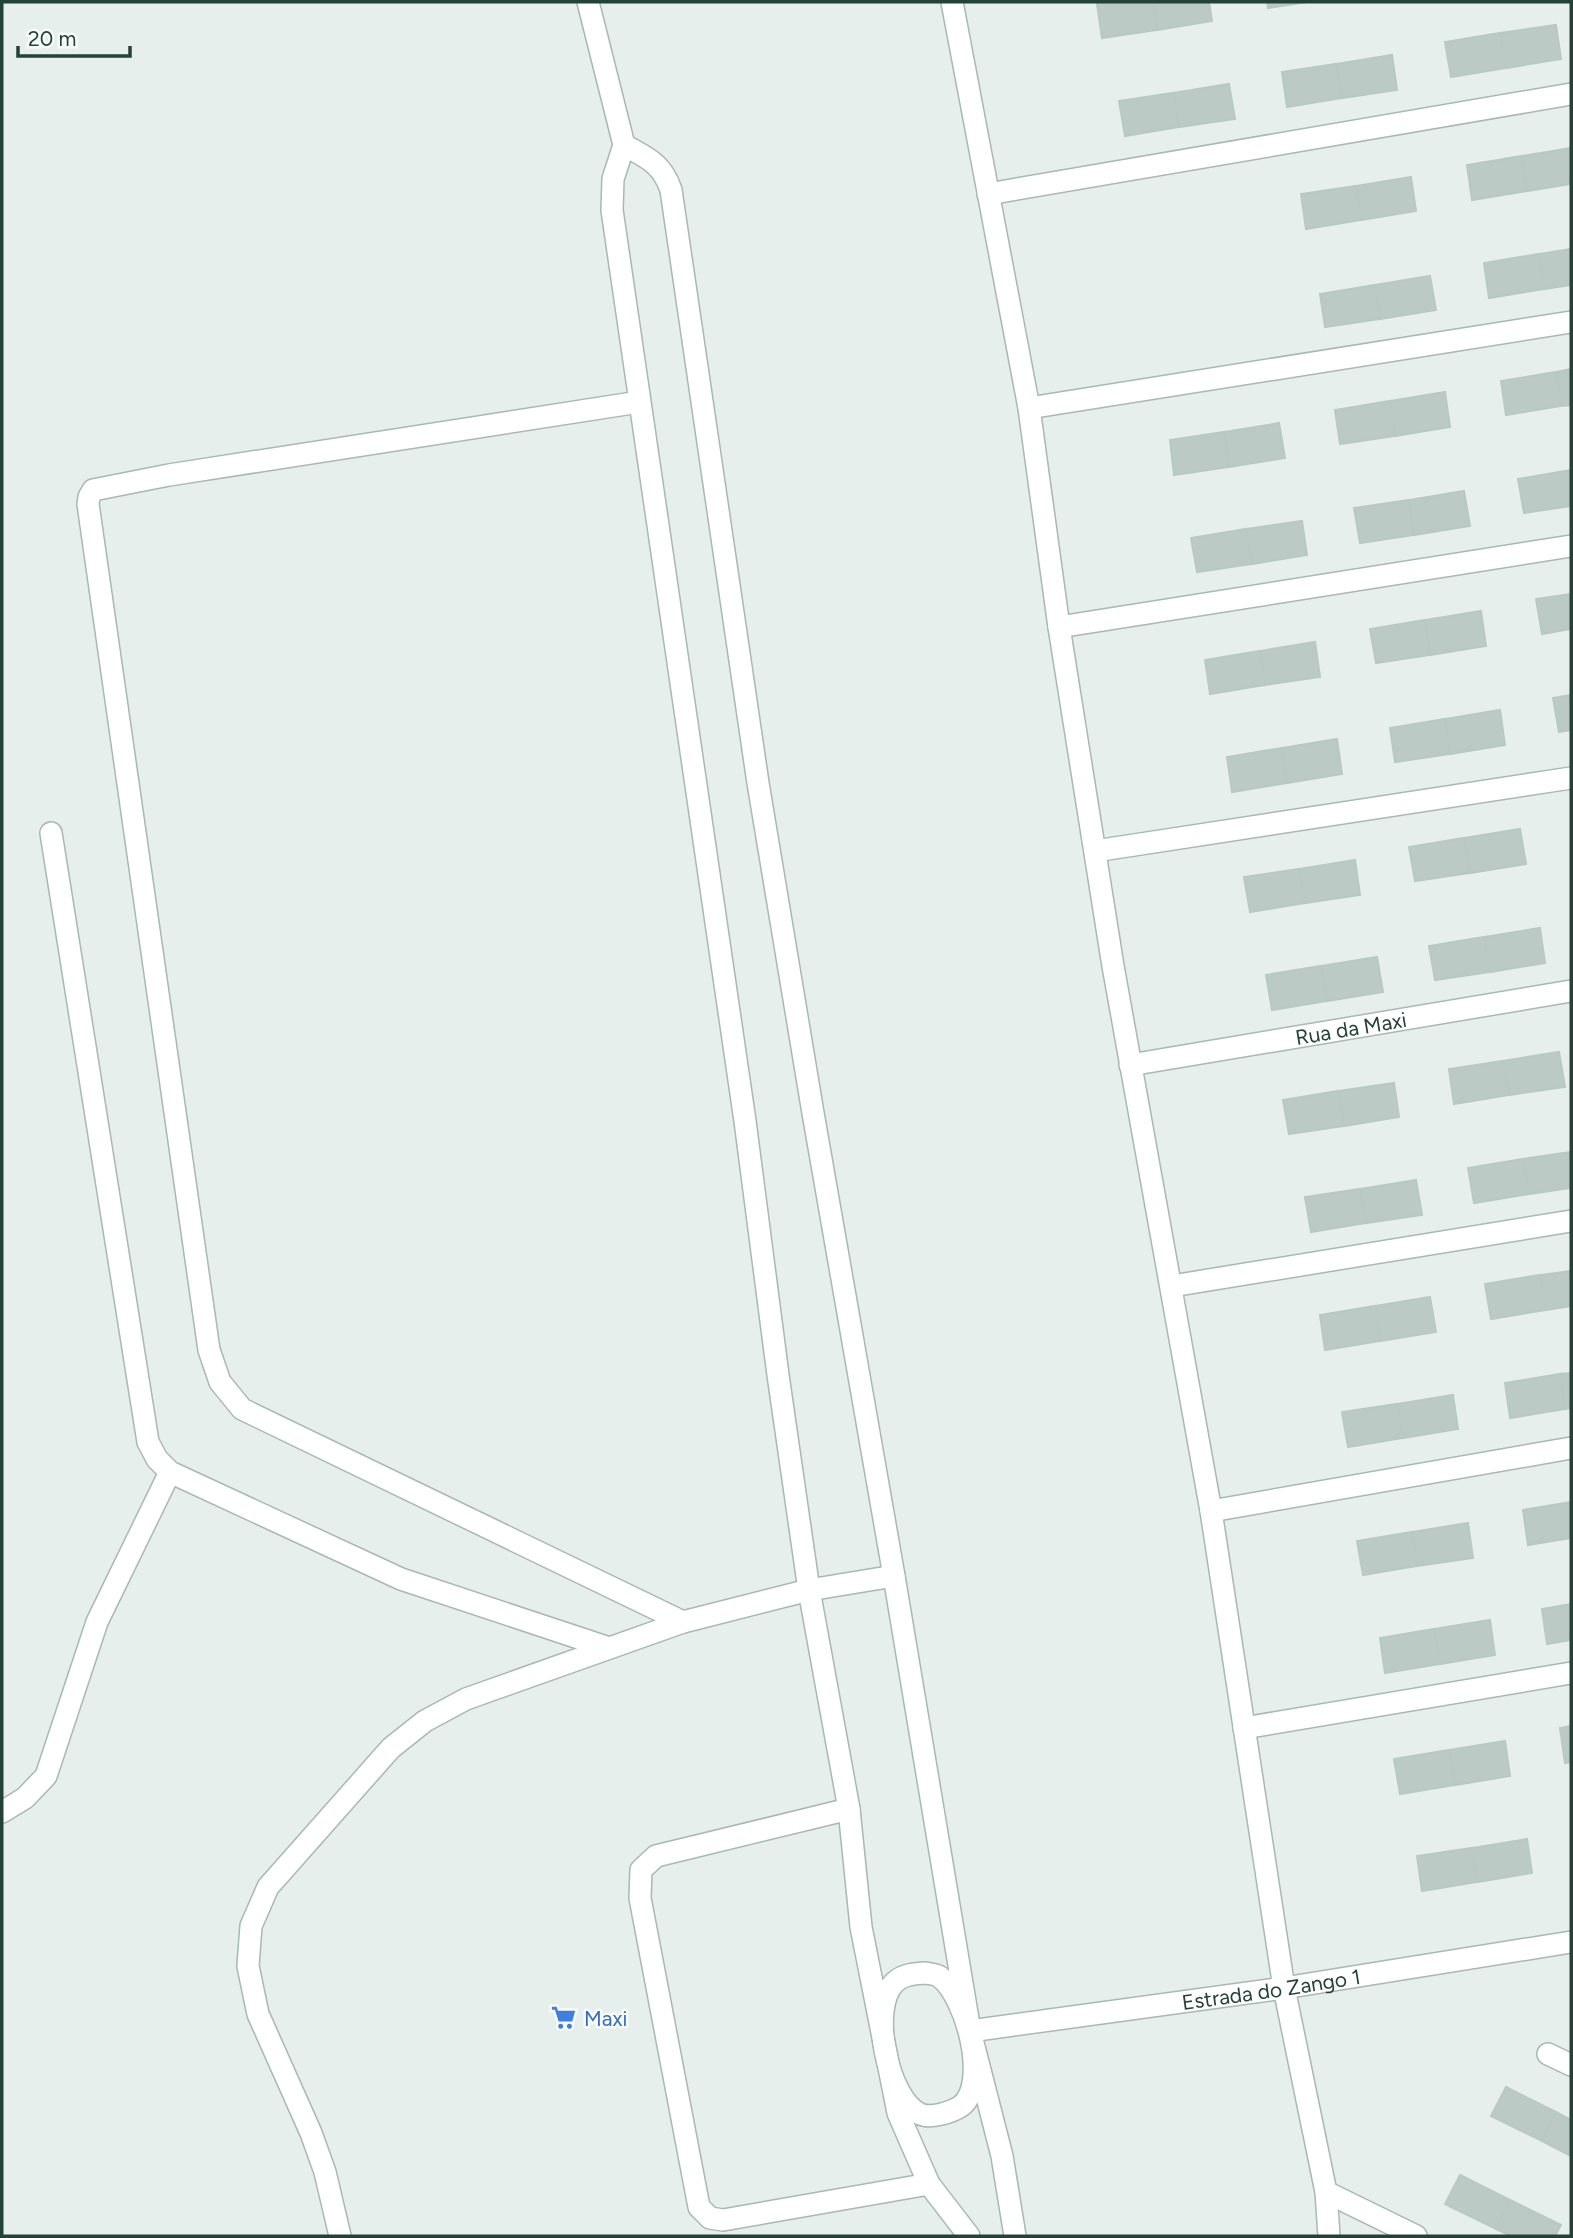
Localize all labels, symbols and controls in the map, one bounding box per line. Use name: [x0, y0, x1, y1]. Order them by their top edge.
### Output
scale bar: [18, 14, 130, 58]
text: 20 m: [28, 26, 76, 51]
street label: Rua da Maxi: [1293, 1006, 1408, 1050]
street label: Estrada do Zango 1: [1180, 1963, 1362, 2014]
supermarket icon: Maxi: [550, 2004, 578, 2032]
place label: Maxi: [584, 2006, 627, 2031]

